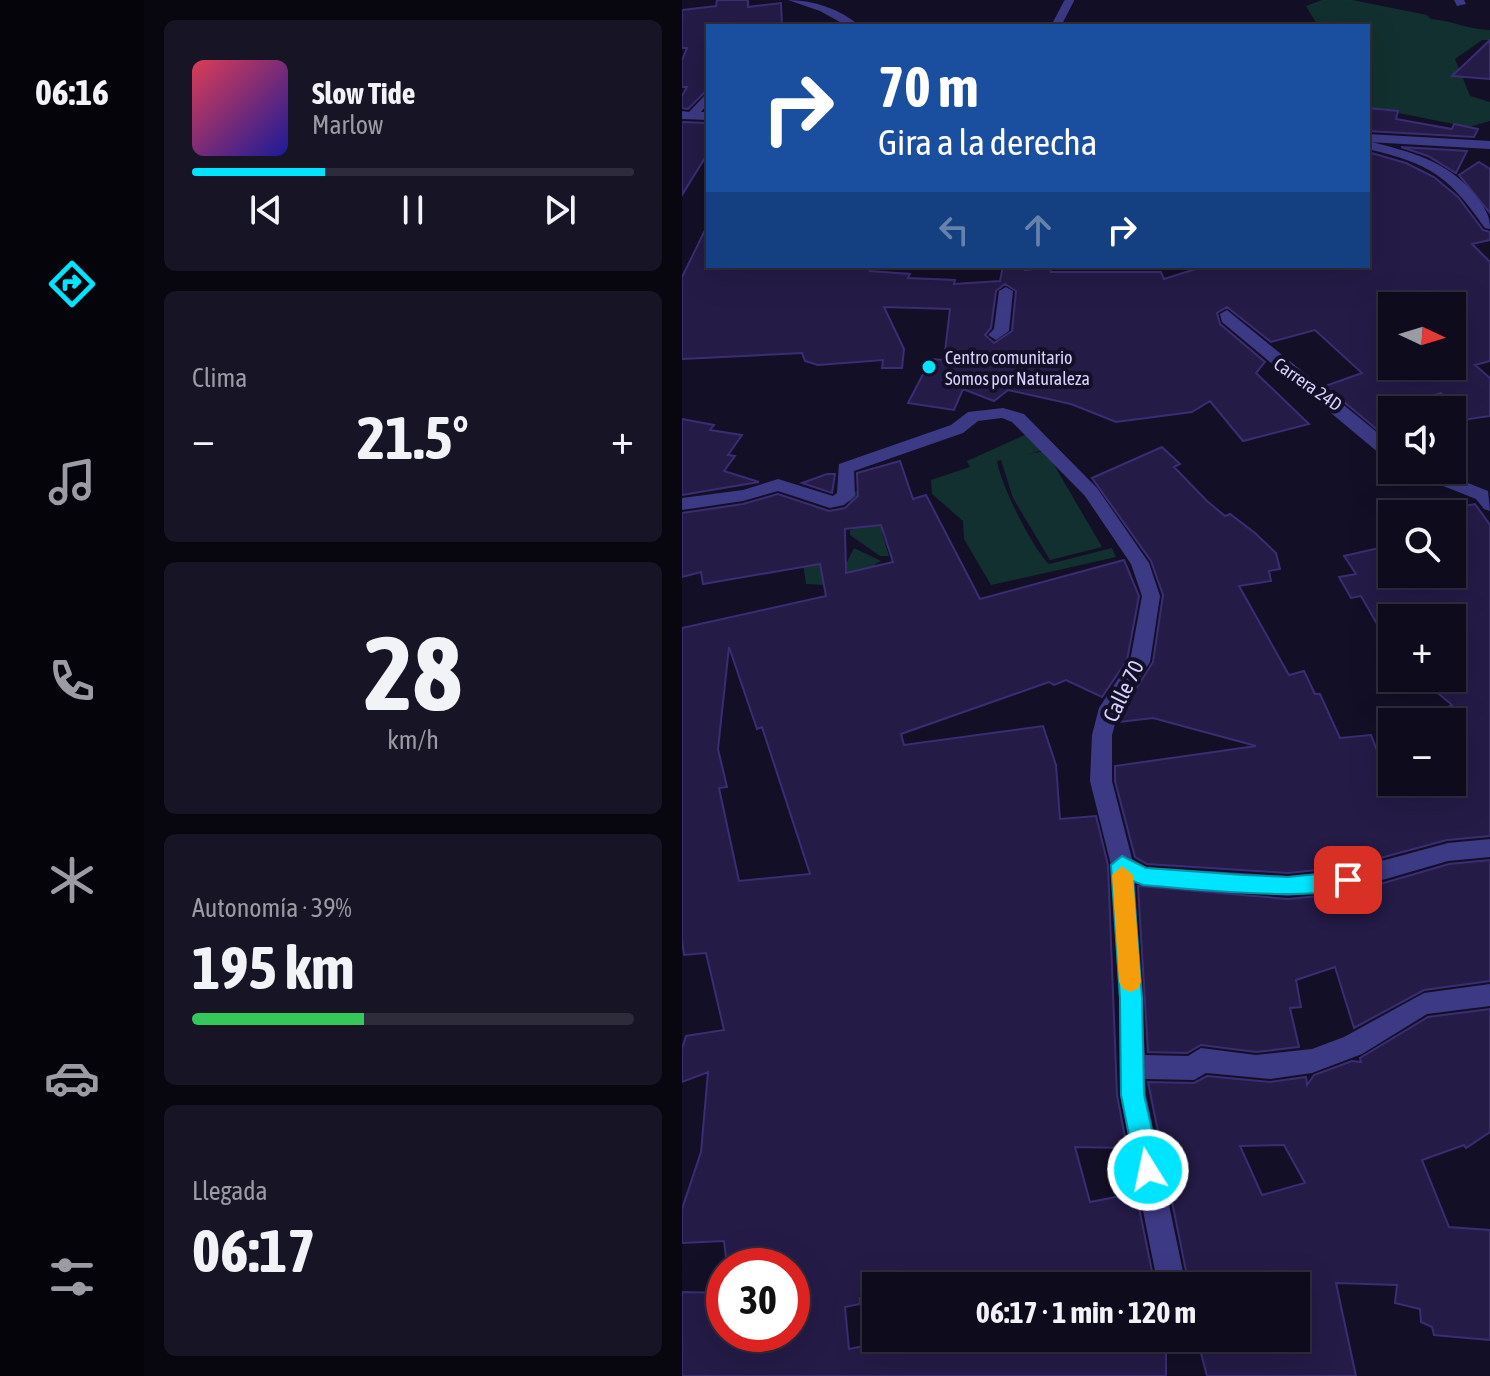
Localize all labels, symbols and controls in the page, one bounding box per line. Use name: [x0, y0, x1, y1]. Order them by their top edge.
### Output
text: 70 m: [878, 55, 979, 119]
icon: right: [746, 56, 850, 160]
text: 06:16: [35, 71, 109, 113]
text: Slow Tide: [312, 76, 415, 110]
text: Marlow: [312, 110, 383, 140]
text: Gira a la derecha: [878, 121, 1098, 163]
icon: previous: [244, 188, 288, 232]
icon: pause: [391, 188, 435, 232]
icon: next: [538, 188, 582, 232]
icon: left: [932, 208, 976, 252]
icon: ahead: [1016, 208, 1060, 252]
icon: right: [1100, 208, 1144, 252]
icon: directions: [44, 256, 100, 312]
north arrow: [1378, 292, 1466, 380]
map controls: [1378, 292, 1466, 796]
place label: Centro comunitario Somos por Naturaleza: [945, 347, 1090, 389]
street label: Carrera 24D: [1270, 353, 1346, 415]
marker: Centro comunitario Somos por Naturaleza: [920, 358, 938, 376]
text: Clima: [192, 363, 247, 393]
button: sound: [1378, 396, 1466, 484]
text: 21.5°: [357, 403, 469, 472]
text: −: [192, 413, 215, 463]
text: +: [611, 413, 634, 463]
icon: music: [44, 454, 100, 510]
button: search: [1378, 500, 1466, 588]
button: +: [1378, 604, 1466, 692]
text: 28: [364, 613, 462, 732]
icon: phone: [44, 653, 100, 709]
street label: Calle 70: [1097, 656, 1149, 726]
button: −: [1378, 708, 1466, 796]
text: km/h: [387, 725, 439, 755]
pin: [1314, 846, 1382, 914]
icon: climate: [44, 852, 100, 908]
icon: arrive: [1326, 858, 1370, 902]
text: Autonomía · 39%: [192, 893, 352, 923]
text: 195 km: [192, 933, 354, 1002]
icon: car: [44, 1050, 100, 1106]
position arrow: [1106, 1128, 1190, 1212]
text: Llegada: [192, 1176, 268, 1206]
text: 06:17: [192, 1216, 315, 1285]
speed limit sign: 30: [706, 1248, 810, 1352]
icon: filters: [44, 1249, 100, 1305]
text: 06:17 · 1 min · 120 m: [976, 1295, 1196, 1329]

